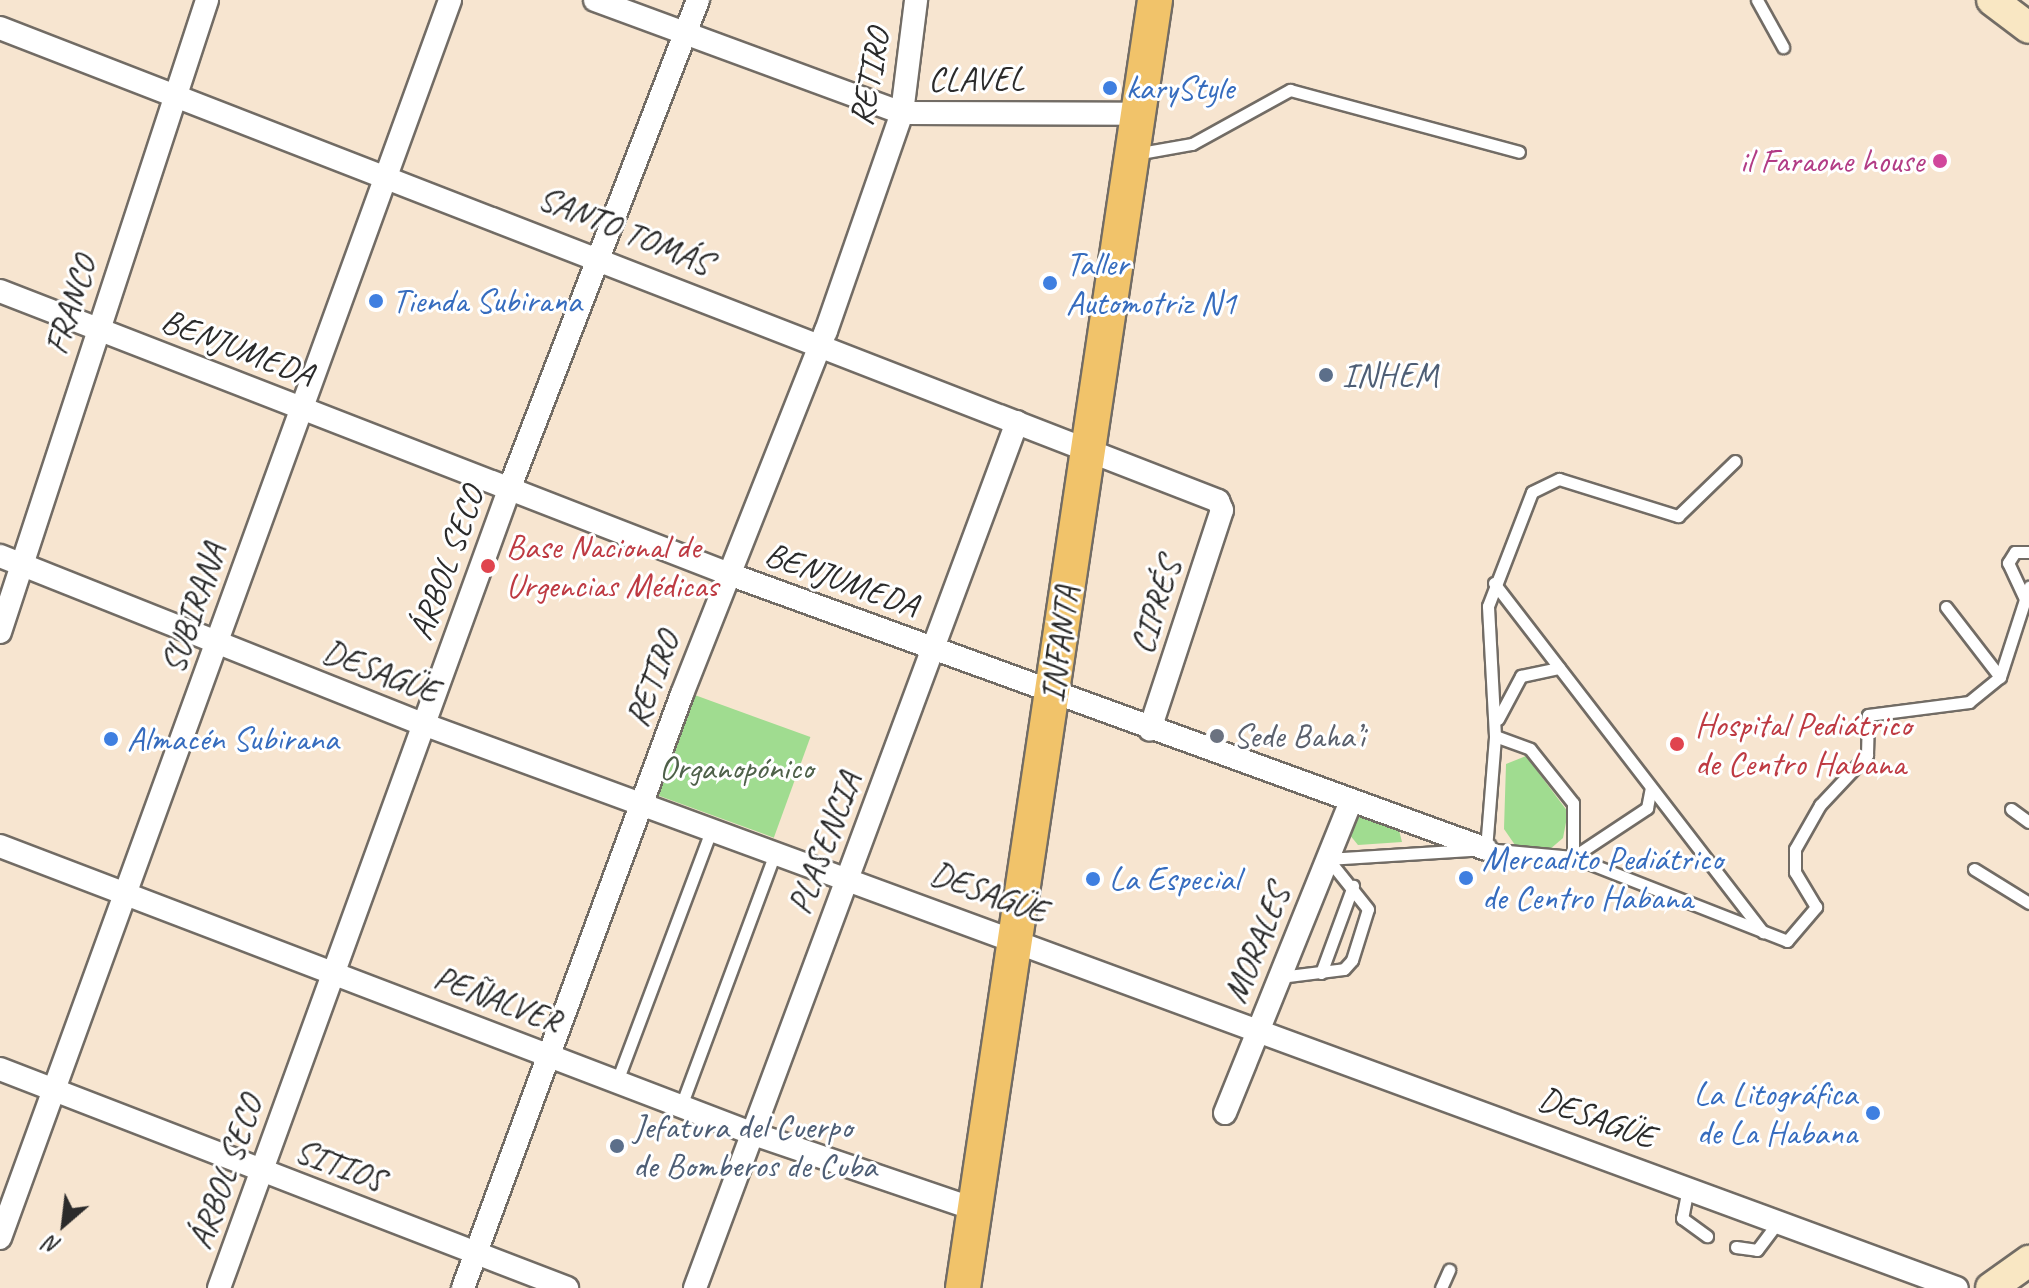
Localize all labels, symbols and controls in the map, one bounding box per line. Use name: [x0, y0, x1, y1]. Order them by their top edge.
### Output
street label: RETIRO: [840, 25, 898, 129]
street label: CLAVEL: [928, 59, 1024, 99]
place label: karyStyle: [1126, 68, 1234, 108]
marker: karyStyle: [1101, 79, 1119, 97]
place label: il Faraone house: [1739, 141, 1924, 181]
marker: il Faraone house: [1931, 152, 1949, 170]
street label: SANTO TOMÁS: [532, 177, 718, 283]
place label: Taller Automotriz N1: [1066, 243, 1236, 322]
street label: FRANCO: [35, 251, 105, 359]
marker: Taller Automotriz N1: [1041, 274, 1059, 292]
place label: Tienda Subirana: [392, 281, 581, 321]
marker: Tienda Subirana: [367, 292, 385, 310]
street label: BENJUMEDA: [156, 299, 320, 395]
place label: INHEM: [1342, 355, 1438, 395]
marker: INHEM: [1317, 366, 1335, 384]
street label: ÁRBOL SECO: [400, 482, 492, 644]
place label: Base Nacional de Urgencias Médicas: [506, 526, 718, 606]
street label: BENJUMEDA: [760, 532, 924, 626]
street label: SUBIRANA: [152, 538, 234, 678]
street label: CIPRÉS: [1121, 554, 1189, 658]
marker: Base Nacional de Urgencias Médicas: [477, 555, 499, 577]
street label: INFANTA: [1031, 583, 1087, 705]
street label: RETIRO: [615, 626, 689, 732]
street label: DESAGÜE: [317, 630, 445, 712]
place label: Hospital Pediátrico de Centro Habana: [1695, 704, 1911, 784]
place label: Sede Baha’i: [1233, 716, 1365, 756]
place label: Almacén Subirana: [127, 719, 338, 759]
marker: Sede Baha’i: [1208, 727, 1226, 745]
marker: Almacén Subirana: [102, 730, 120, 748]
marker: Hospital Pediátrico de Centro Habana: [1666, 733, 1688, 755]
park label: Organopónico: [659, 748, 813, 788]
street label: PLASENCIA: [778, 767, 870, 919]
place label: Mercadito Pediátrico de Centro Habana: [1482, 838, 1722, 918]
street label: DESAGÜE: [925, 852, 1053, 932]
place label: La Especial: [1109, 859, 1239, 899]
marker: Mercadito Pediátrico de Centro Habana: [1457, 869, 1475, 887]
marker: La Especial: [1084, 870, 1102, 888]
street label: MORALES: [1214, 880, 1298, 1008]
street label: PEÑALVER: [429, 956, 567, 1042]
place label: La Litográfica de La Habana: [1693, 1073, 1857, 1152]
street label: DESAGÜE: [1533, 1077, 1661, 1157]
street label: ÁRBOL SECO: [179, 1091, 271, 1253]
marker: La Litográfica de La Habana: [1864, 1104, 1882, 1122]
place label: Jefatura del Cuerpo de Bomberos de Cuba: [633, 1106, 873, 1186]
street label: SITIOS: [290, 1129, 390, 1201]
marker: Jefatura del Cuerpo de Bomberos de Cuba: [608, 1137, 626, 1155]
north arrow: [24, 1184, 104, 1264]
text: N: [40, 1230, 65, 1261]

